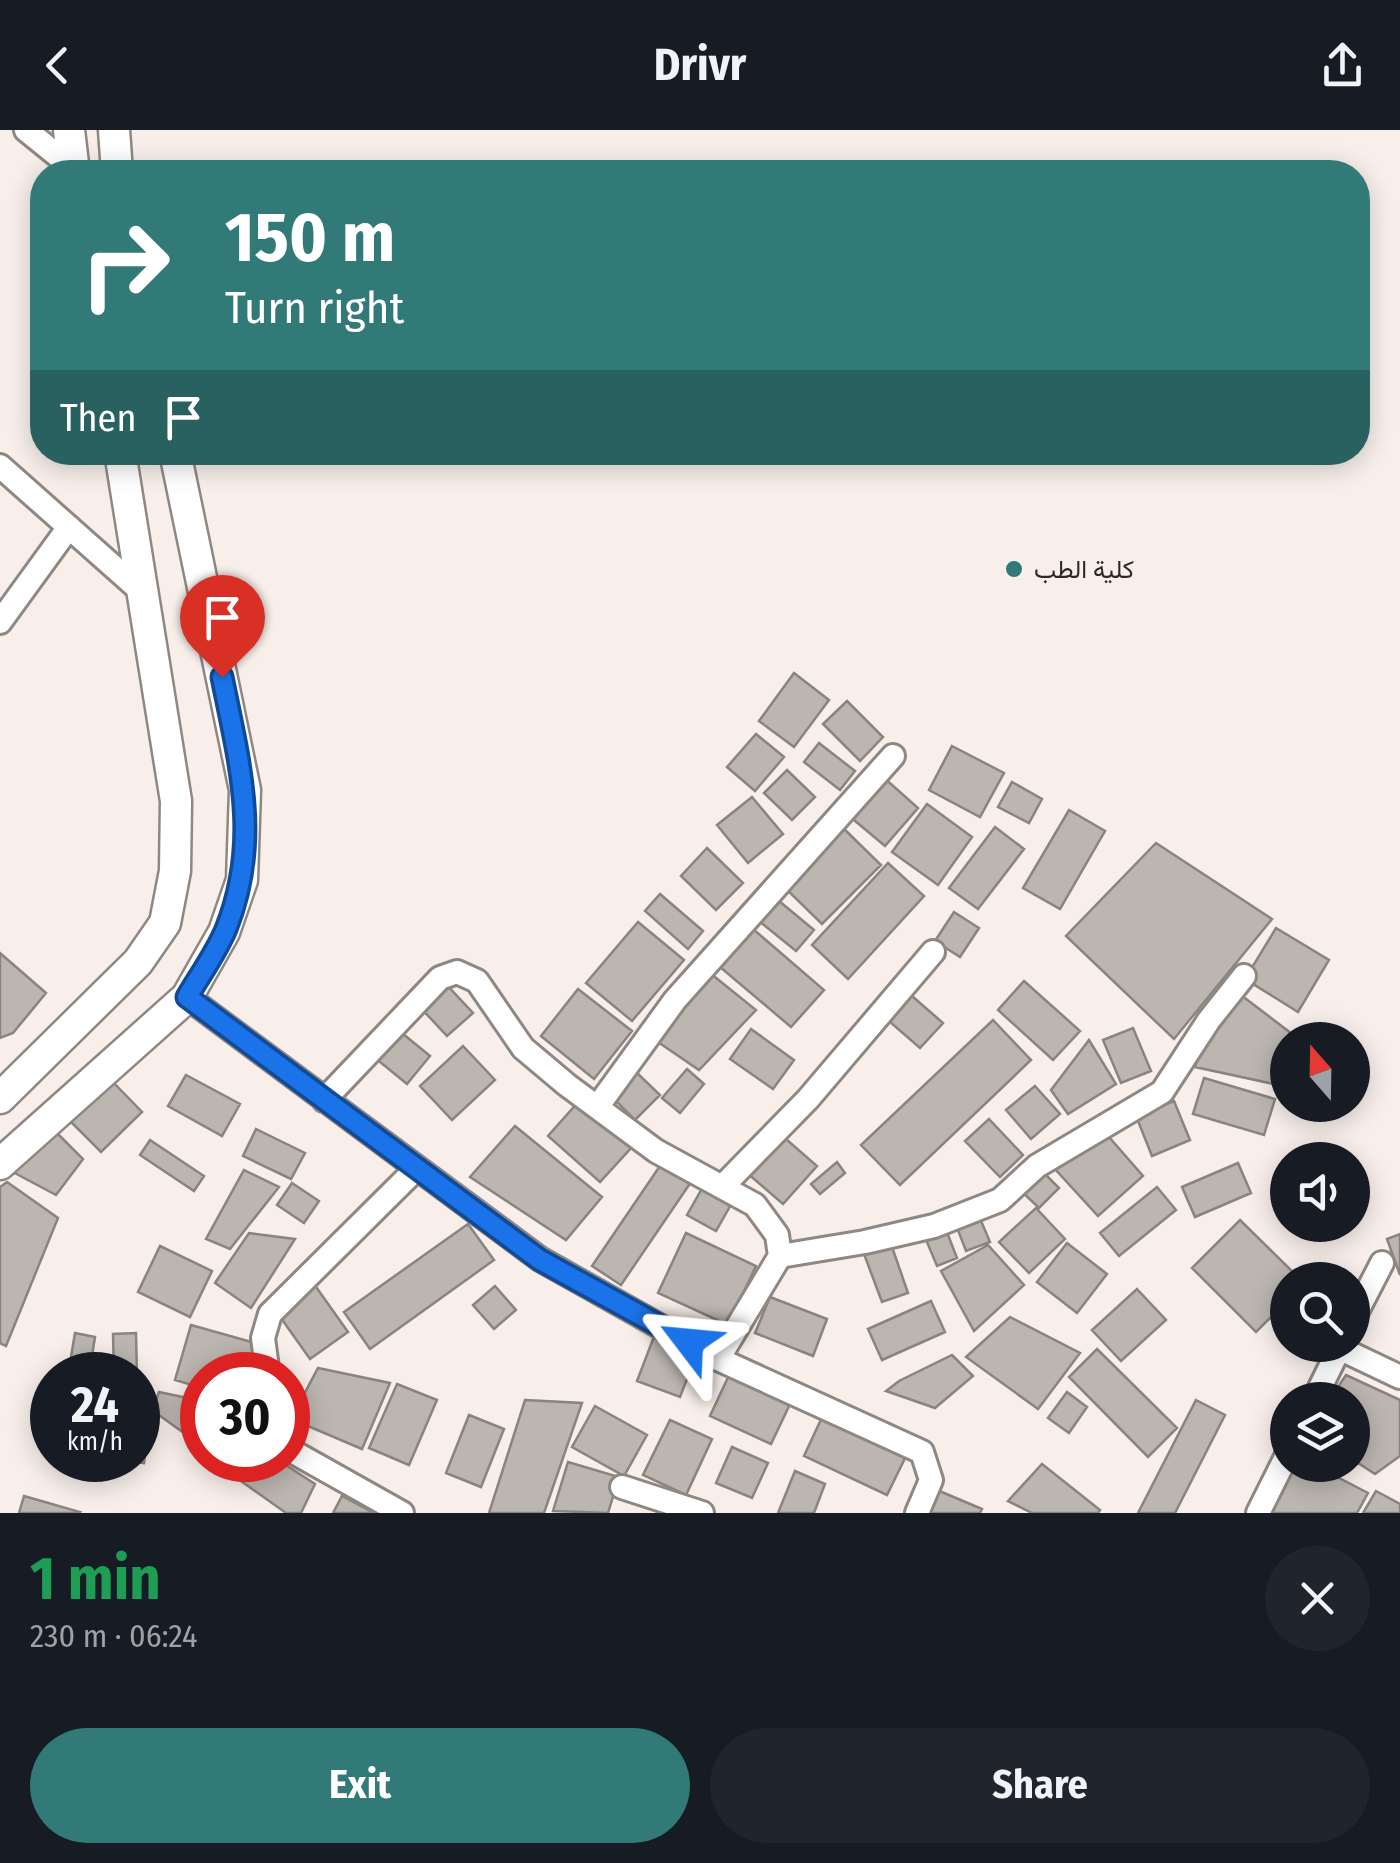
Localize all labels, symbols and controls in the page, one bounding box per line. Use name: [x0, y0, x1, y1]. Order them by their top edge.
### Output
icon: back: [30, 38, 85, 93]
text: Drivr: [654, 38, 746, 92]
icon: share: [1315, 38, 1370, 93]
text: 150 m: [225, 196, 395, 280]
icon: right: [60, 200, 190, 330]
text: Turn right: [225, 281, 404, 335]
icon: arrive: [156, 390, 211, 445]
text: Then: [60, 395, 136, 441]
place label: كلية الطب: [1034, 555, 1134, 585]
marker: كلية الطب: [1003, 558, 1025, 580]
pin: [180, 575, 265, 678]
icon: arrive: [195, 590, 250, 645]
north arrow: [1270, 1022, 1370, 1122]
map controls: [1270, 1022, 1370, 1482]
button: sound: [1270, 1142, 1370, 1242]
button: search: [1270, 1262, 1370, 1362]
position arrow: [637, 1290, 741, 1394]
speed limit sign: 30: [180, 1352, 310, 1482]
text: 24: [71, 1375, 119, 1435]
button: layers: [1270, 1382, 1370, 1482]
text: km/h: [67, 1427, 123, 1457]
text: 1 min: [30, 1543, 161, 1615]
button: close: [1265, 1546, 1370, 1651]
text: 230 m · 06:24: [30, 1617, 197, 1655]
button: Exit: [30, 1728, 690, 1843]
button: Share: [710, 1728, 1370, 1843]

